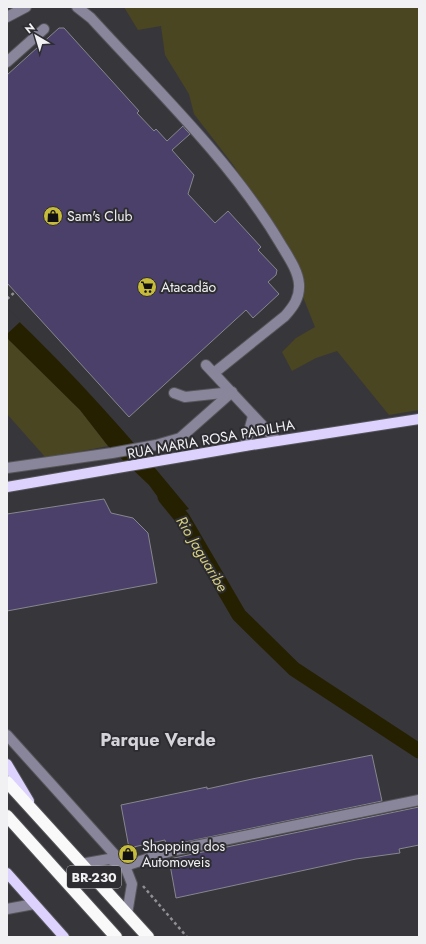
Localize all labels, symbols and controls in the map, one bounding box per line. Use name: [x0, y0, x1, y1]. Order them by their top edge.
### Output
north arrow: [16, 16, 56, 56]
text: N: [21, 19, 38, 37]
shop icon: Sam's Club: [42, 205, 64, 227]
place label: Sam's Club: [67, 206, 132, 226]
supermarket icon: Atacadão: [136, 276, 158, 298]
place label: Atacadão: [161, 277, 217, 297]
street label: RUA MARIA ROSA PADILHA: [126, 414, 297, 464]
water label: Rio Jaguaribe: [171, 512, 234, 597]
district label: Parque Verde: [100, 727, 216, 753]
place label: Shopping dos Automoveis: [142, 836, 225, 872]
shop icon: Shopping dos Automoveis: [117, 843, 139, 865]
road number: BR-230: [67, 866, 121, 888]

